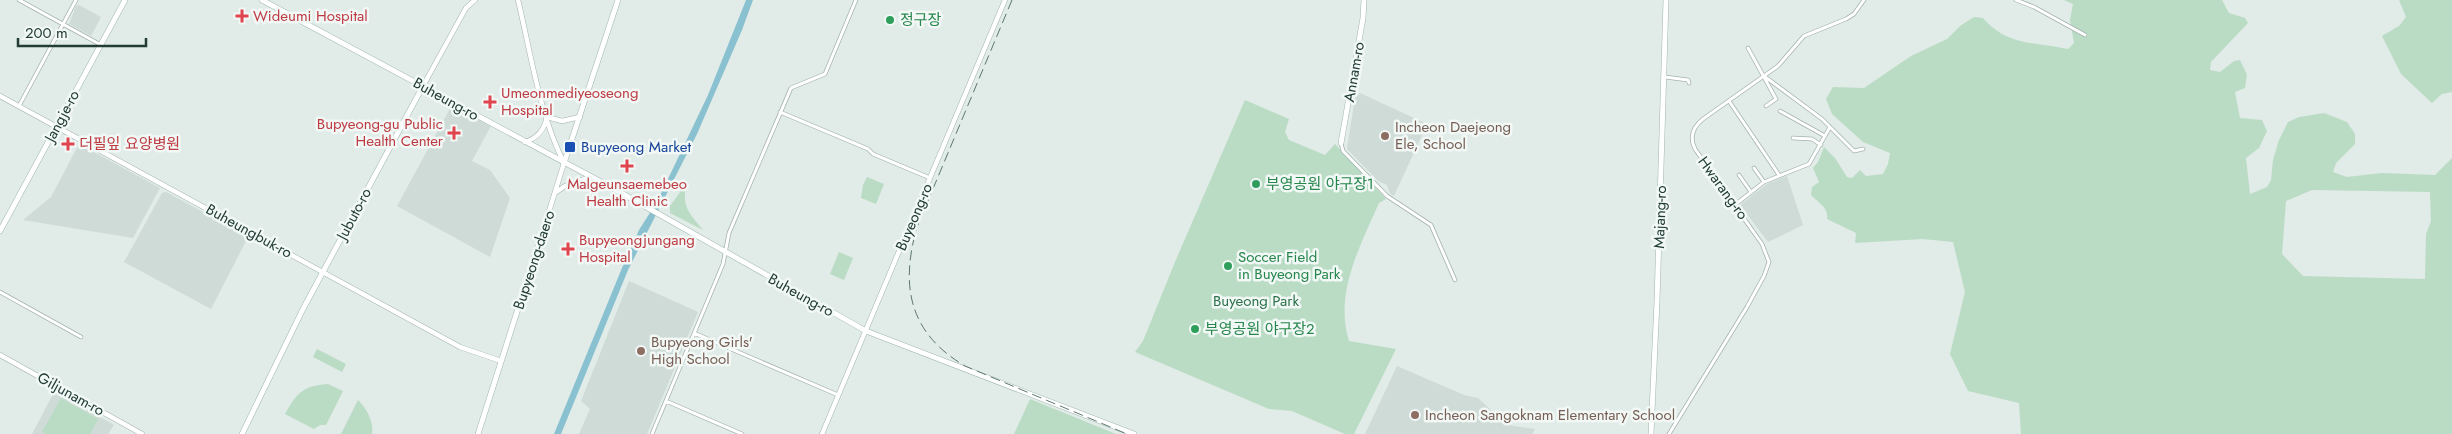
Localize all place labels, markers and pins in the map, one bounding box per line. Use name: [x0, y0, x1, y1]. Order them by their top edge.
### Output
place label: Wideumi Hospital: [253, 5, 368, 27]
marker: Wideumi Hospital: [235, 9, 249, 23]
place label: 정구장: [900, 9, 942, 31]
marker: 정구장: [884, 14, 896, 26]
place label: Umeonmediyeoseong Hospital: [501, 82, 638, 121]
marker: Umeonmediyeoseong Hospital: [483, 95, 497, 109]
place label: Bupyeong-gu Public Health Center: [317, 113, 444, 152]
place label: Incheon Daejeong Ele, School: [1395, 116, 1511, 155]
marker: Bupyeong-gu Public Health Center: [447, 126, 461, 140]
marker: Incheon Daejeong Ele, School: [1379, 130, 1391, 142]
place label: 더필잎 요양병원: [79, 133, 180, 155]
place label: Bupyeong Market: [581, 136, 691, 158]
marker: 더필잎 요양병원: [61, 137, 75, 151]
marker: Bupyeong Market: [563, 140, 577, 154]
marker: Malgeunsaemebeo Health Clinic: [620, 159, 634, 173]
place label: Malgeunsaemebeo Health Clinic: [567, 173, 687, 212]
place label: 부영공원 야구장1: [1266, 173, 1374, 195]
marker: 부영공원 야구장1: [1250, 178, 1262, 190]
place label: Bupyeongjungang Hospital: [579, 229, 695, 268]
marker: Bupyeongjungang Hospital: [561, 242, 575, 256]
place label: Soccer Field in Buyeong Park: [1238, 246, 1341, 285]
marker: Soccer Field in Buyeong Park: [1222, 260, 1234, 272]
place label: 부영공원 야구장2: [1205, 318, 1315, 340]
marker: 부영공원 야구장2: [1189, 323, 1201, 335]
place label: Bupyeong Girls' High School: [651, 331, 753, 370]
marker: Bupyeong Girls' High School: [635, 345, 647, 357]
place label: Incheon Sangoknam Elementary School: [1425, 404, 1675, 426]
marker: Incheon Sangoknam Elementary School: [1409, 409, 1421, 421]

